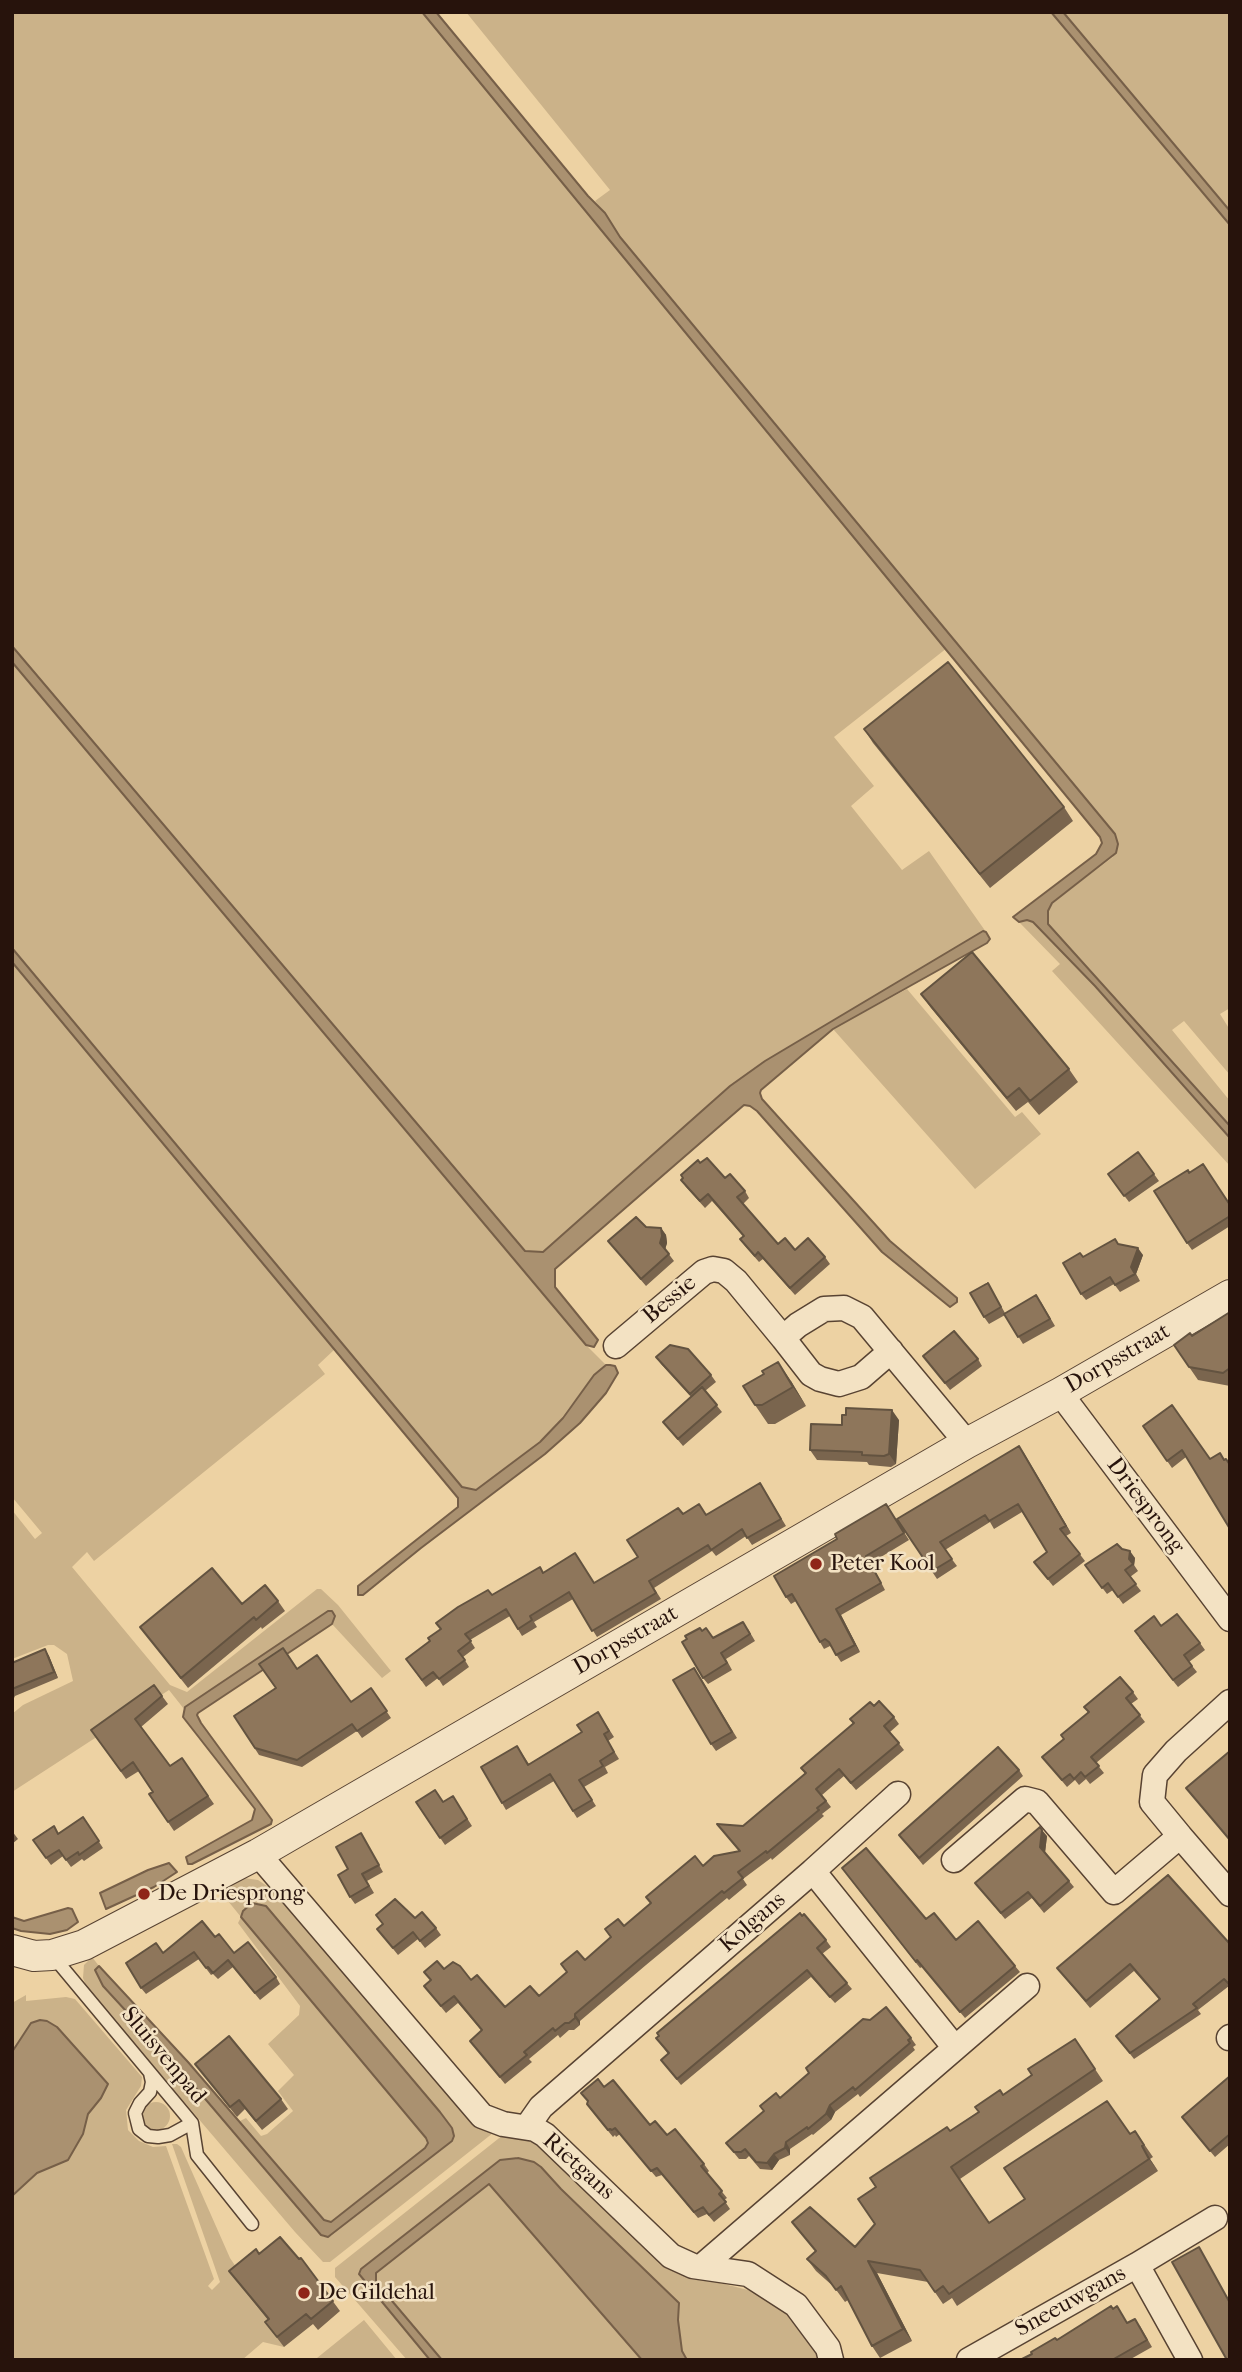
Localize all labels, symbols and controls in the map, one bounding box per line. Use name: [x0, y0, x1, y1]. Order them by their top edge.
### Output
street label: Bessie: [638, 1270, 702, 1330]
street label: Dorpsstraat: [1061, 1318, 1175, 1400]
street label: Driesprong: [1100, 1453, 1190, 1559]
place label: Peter Kool: [830, 1550, 935, 1578]
marker: Peter Kool: [808, 1556, 824, 1572]
street label: Dorpsstraat: [569, 1600, 683, 1682]
place label: De Driesprong: [158, 1880, 305, 1908]
marker: De Driesprong: [136, 1886, 152, 1902]
street label: Kolgans: [714, 1887, 792, 1959]
street label: Sluisvenpad: [115, 2002, 211, 2110]
street label: Rietgans: [536, 2127, 620, 2207]
street label: Sneeuwgans: [1011, 2260, 1131, 2344]
place label: De Gildehal: [318, 2279, 435, 2307]
marker: De Gildehal: [296, 2285, 312, 2301]

